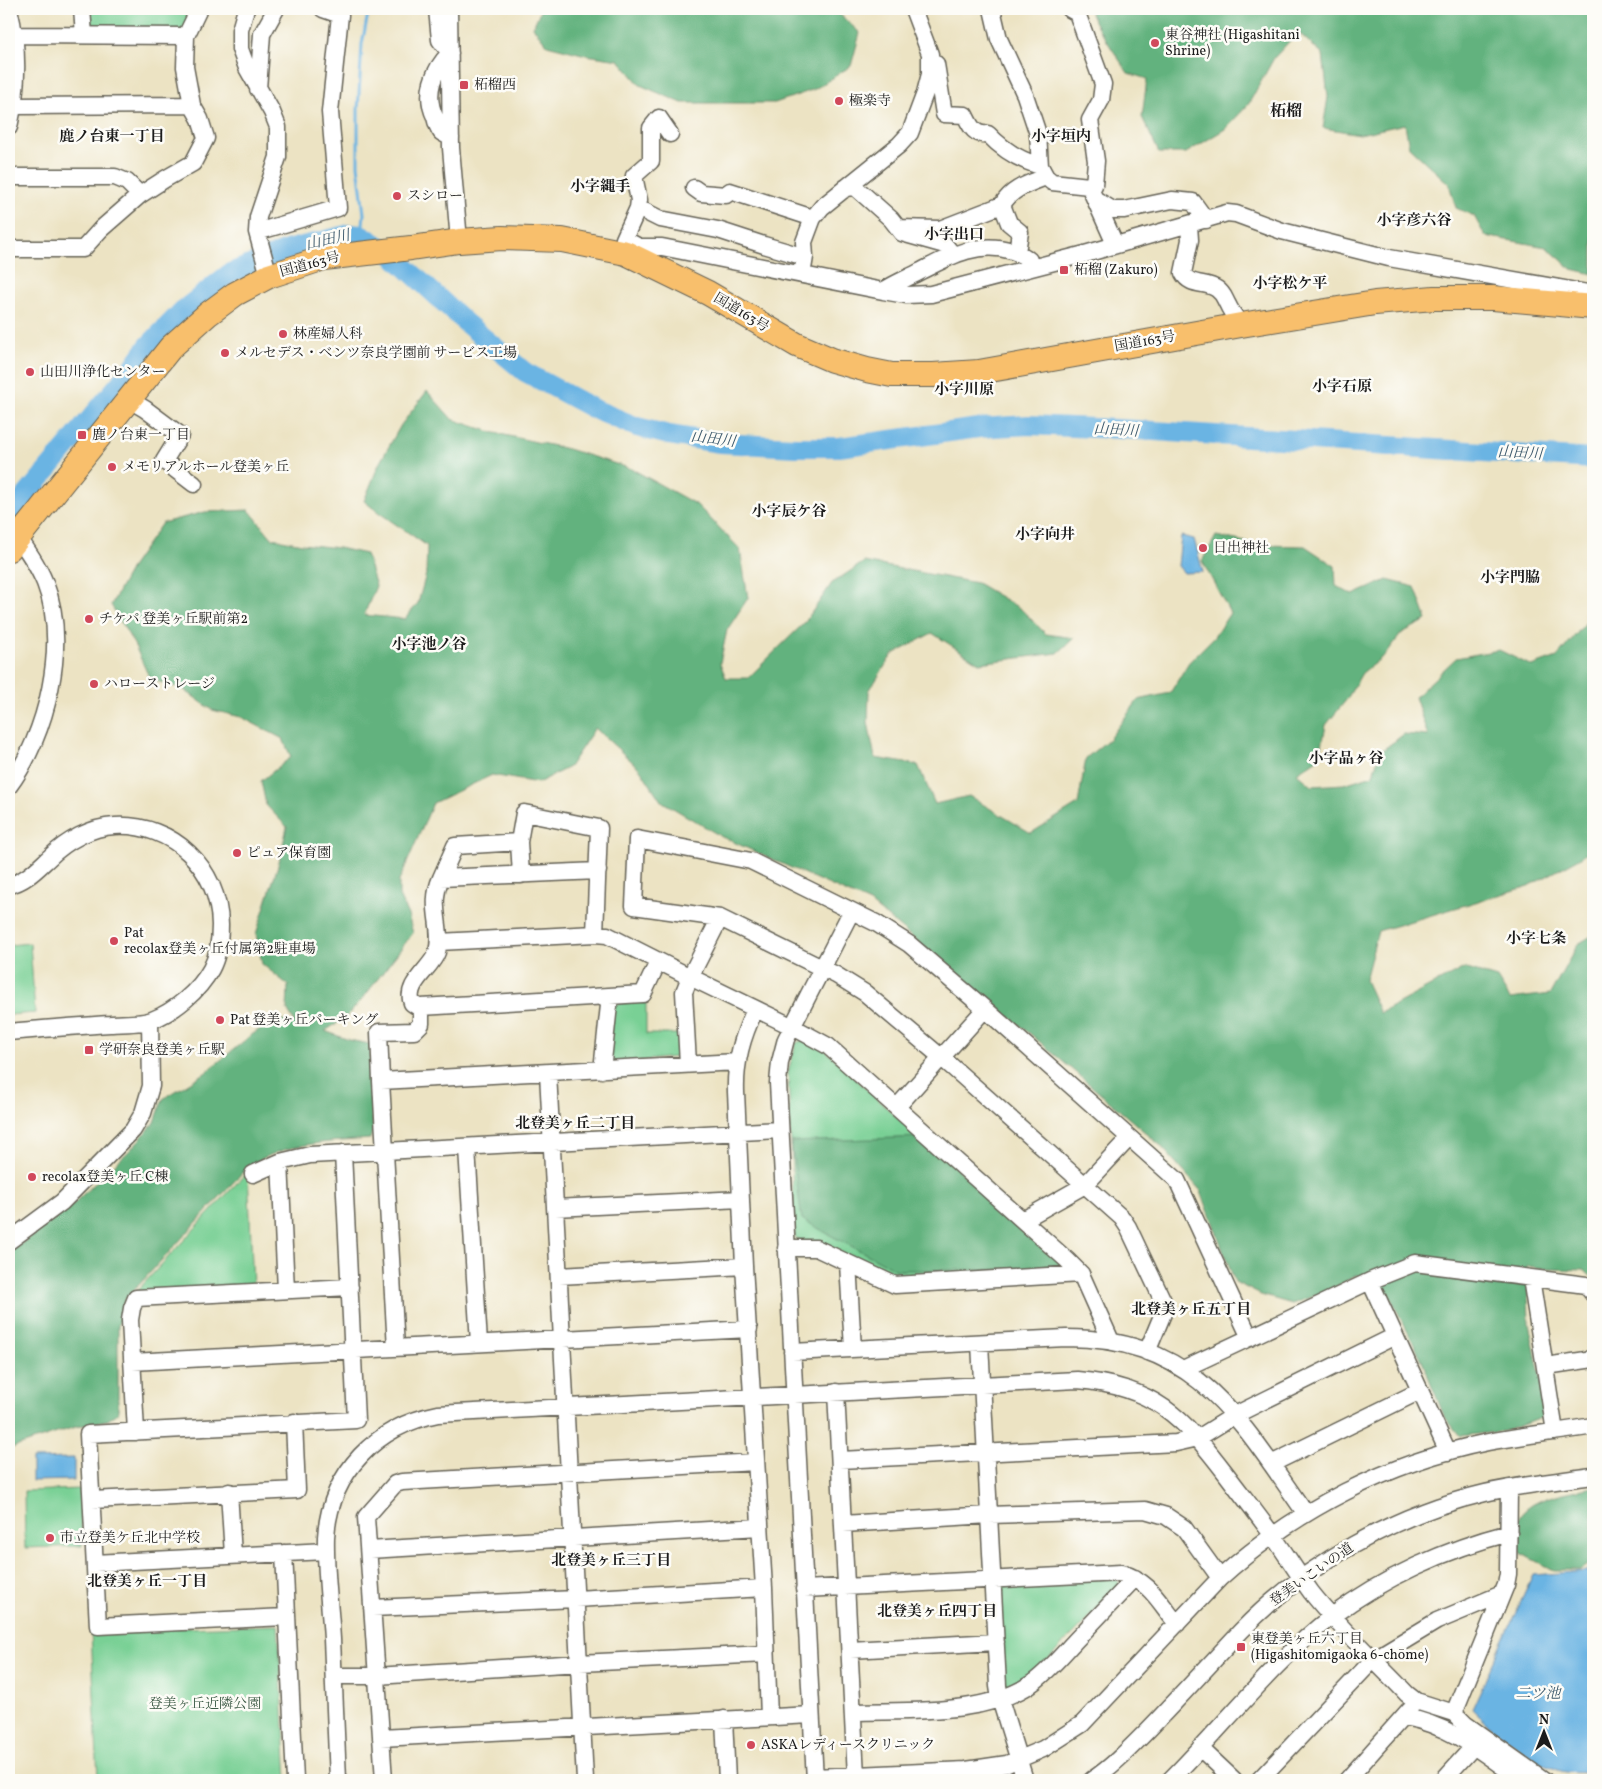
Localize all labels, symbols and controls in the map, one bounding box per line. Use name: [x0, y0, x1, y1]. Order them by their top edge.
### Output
place label: 東谷神社 (Higashitani Shrine): [1165, 26, 1300, 61]
marker: 東谷神社 (Higashitani Shrine): [1149, 37, 1161, 49]
place label: 柘榴西: [474, 76, 516, 95]
marker: 柘榴西: [458, 79, 470, 91]
place label: 極楽寺: [849, 92, 891, 111]
marker: 極楽寺: [833, 95, 845, 107]
district label: 柘榴: [1270, 101, 1302, 123]
district label: 鹿ノ台東一丁目: [59, 127, 165, 148]
district label: 小字垣内: [1031, 127, 1091, 148]
district label: 小字縄手: [570, 177, 630, 198]
place label: スシロー: [407, 187, 463, 206]
marker: スシロー: [391, 190, 403, 202]
district label: 小字彦六谷: [1376, 211, 1452, 232]
water label: 山田川: [304, 225, 354, 256]
district label: 小字出口: [924, 225, 984, 246]
street label: 国道163号: [278, 248, 342, 282]
place label: 柘榴 (Zakuro): [1074, 261, 1158, 280]
marker: 柘榴 (Zakuro): [1058, 264, 1070, 276]
district label: 小字松ケ平: [1252, 274, 1328, 295]
street label: 国道163号: [710, 289, 772, 337]
place label: 林産婦人科: [293, 325, 363, 344]
street label: 国道163号: [1113, 327, 1177, 357]
marker: 林産婦人科: [277, 328, 289, 340]
place label: メルセデス・ベンツ奈良学園前 サービス工場: [235, 344, 517, 363]
marker: メルセデス・ベンツ奈良学園前 サービス工場: [219, 347, 231, 359]
place label: 山田川浄化センター: [40, 363, 165, 382]
marker: 山田川浄化センター: [24, 366, 36, 378]
district label: 小字石原: [1312, 377, 1372, 398]
district label: 小字川原: [934, 380, 994, 401]
water label: 山田川: [1093, 419, 1141, 443]
place label: 鹿ノ台東一丁目: [92, 426, 190, 445]
water label: 山田川: [689, 427, 739, 453]
marker: 鹿ノ台東一丁目: [76, 429, 88, 441]
water label: 山田川: [1497, 442, 1545, 466]
place label: メモリアルホール登美ヶ丘: [122, 458, 289, 477]
marker: メモリアルホール登美ヶ丘: [106, 461, 118, 473]
district label: 小字辰ケ谷: [751, 502, 827, 523]
district label: 小字向井: [1015, 525, 1075, 546]
place label: 日出神社: [1213, 539, 1269, 558]
marker: 日出神社: [1197, 542, 1209, 554]
district label: 小字門脇: [1480, 568, 1540, 589]
place label: チケパ 登美ヶ丘駅前第2: [99, 610, 248, 629]
marker: チケパ 登美ヶ丘駅前第2: [83, 613, 95, 625]
district label: 小字池ノ谷: [391, 635, 467, 656]
place label: ハローストレージ: [104, 675, 215, 694]
marker: ハローストレージ: [88, 678, 100, 690]
district label: 小字品ヶ谷: [1308, 749, 1384, 770]
place label: ピュア保育園: [247, 844, 331, 863]
marker: ピュア保育園: [231, 847, 243, 859]
place label: Pat recolax登美ヶ丘付属第2駐車場: [124, 924, 316, 959]
district label: 小字七条: [1506, 929, 1566, 950]
marker: Pat recolax登美ヶ丘付属第2駐車場: [108, 935, 120, 947]
place label: Pat 登美ヶ丘パーキング: [230, 1011, 378, 1030]
marker: Pat 登美ヶ丘パーキング: [214, 1014, 226, 1026]
place label: 学研奈良登美ヶ丘駅: [99, 1041, 225, 1060]
marker: 学研奈良登美ヶ丘駅: [83, 1044, 95, 1056]
district label: 北登美ヶ丘二丁目: [515, 1114, 635, 1135]
place label: recolax登美ヶ丘 C棟: [42, 1168, 168, 1187]
marker: recolax登美ヶ丘 C棟: [26, 1171, 38, 1183]
district label: 北登美ヶ丘五丁目: [1131, 1300, 1251, 1321]
place label: 市立登美ケ丘北中学校: [60, 1529, 200, 1548]
marker: 市立登美ケ丘北中学校: [44, 1532, 56, 1544]
street label: 登美いこいの道: [1266, 1539, 1358, 1611]
district label: 北登美ヶ丘三丁目: [551, 1551, 671, 1572]
district label: 北登美ヶ丘一丁目: [87, 1572, 207, 1593]
district label: 北登美ヶ丘四丁目: [877, 1602, 997, 1623]
place label: 東登美ヶ丘六丁目 (Higashitomigaoka 6-chōme): [1251, 1630, 1428, 1665]
marker: 東登美ヶ丘六丁目 (Higashitomigaoka 6-chōme): [1235, 1641, 1247, 1653]
water label: 二ツ池: [1515, 1684, 1562, 1705]
park label: 登美ヶ丘近隣公園: [149, 1695, 261, 1714]
north arrow: [1520, 1706, 1570, 1756]
text: N: [1539, 1711, 1549, 1730]
place label: ASKAレディースクリニック: [761, 1736, 935, 1755]
marker: ASKAレディースクリニック: [745, 1739, 757, 1751]

